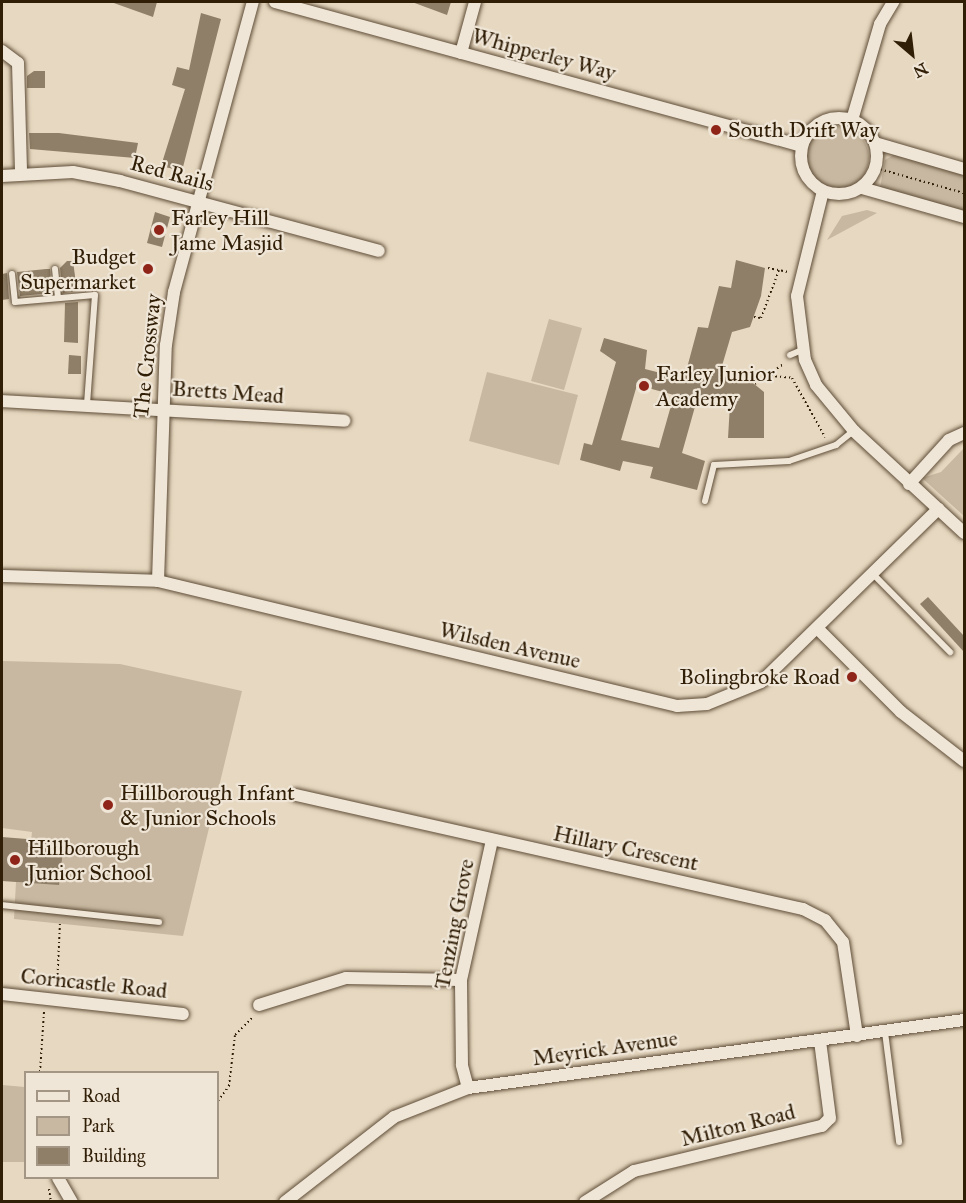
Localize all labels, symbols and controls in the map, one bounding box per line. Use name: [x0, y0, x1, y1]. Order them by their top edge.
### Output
street label: Whipperley Way: [469, 22, 619, 86]
north arrow: [882, 24, 942, 84]
text: N: [910, 59, 931, 82]
place label: South Drift Way: [728, 117, 879, 143]
marker: South Drift Way: [709, 123, 723, 137]
street label: Red Rails: [127, 149, 217, 197]
place label: Farley Hill Jame Masjid: [171, 204, 283, 255]
marker: Farley Hill Jame Masjid: [152, 223, 166, 237]
place label: Budget Supermarket: [20, 243, 136, 294]
marker: Budget Supermarket: [141, 262, 155, 276]
street label: The Crossway: [127, 292, 167, 420]
place label: Farley Junior Academy: [656, 360, 775, 412]
street label: Bretts Mead: [171, 375, 285, 409]
marker: Farley Junior Academy: [637, 379, 651, 393]
street label: Wilsden Avenue: [437, 616, 583, 674]
place label: Bolingbroke Road: [679, 664, 840, 690]
marker: Bolingbroke Road: [845, 670, 859, 684]
place label: Hillborough Infant & Junior Schools: [120, 779, 295, 830]
marker: Hillborough Infant & Junior Schools: [101, 798, 115, 812]
street label: Hillary Crescent: [551, 820, 701, 876]
place label: Hillborough Junior School: [27, 834, 152, 885]
marker: Hillborough Junior School: [8, 853, 22, 867]
street label: Tenzing Grove: [428, 857, 480, 991]
street label: Corncastle Road: [19, 962, 169, 1004]
street label: Meyrick Avenue: [531, 1025, 679, 1071]
legend: [24, 1071, 219, 1179]
text: Road: [82, 1085, 120, 1107]
street label: Milton Road: [678, 1098, 798, 1152]
text: Park: [82, 1115, 115, 1137]
text: Building: [82, 1145, 145, 1167]

